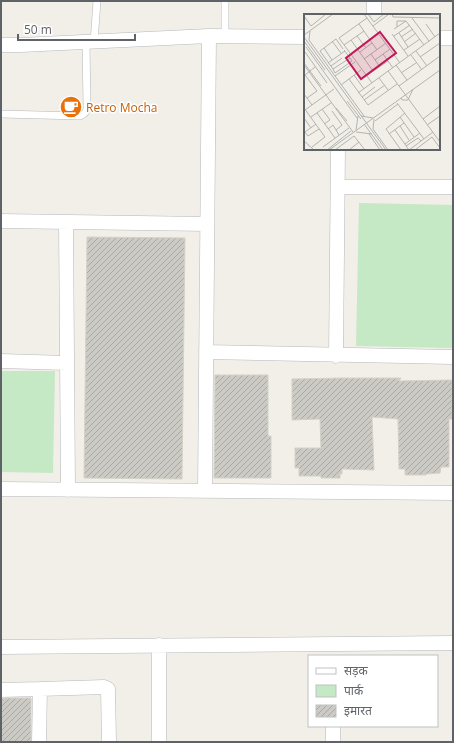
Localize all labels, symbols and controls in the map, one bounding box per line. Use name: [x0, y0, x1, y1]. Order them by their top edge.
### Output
inset map: [304, 14, 440, 150]
scale bar: [18, 16, 135, 42]
text: 50 m: [24, 21, 52, 38]
cafe icon: Retro Mocha: [58, 94, 84, 120]
place label: Retro Mocha: [86, 99, 157, 116]
legend: [308, 655, 438, 727]
text: सड़क: [344, 662, 369, 679]
text: पार्क: [344, 682, 364, 699]
text: इमारत: [344, 702, 373, 719]

